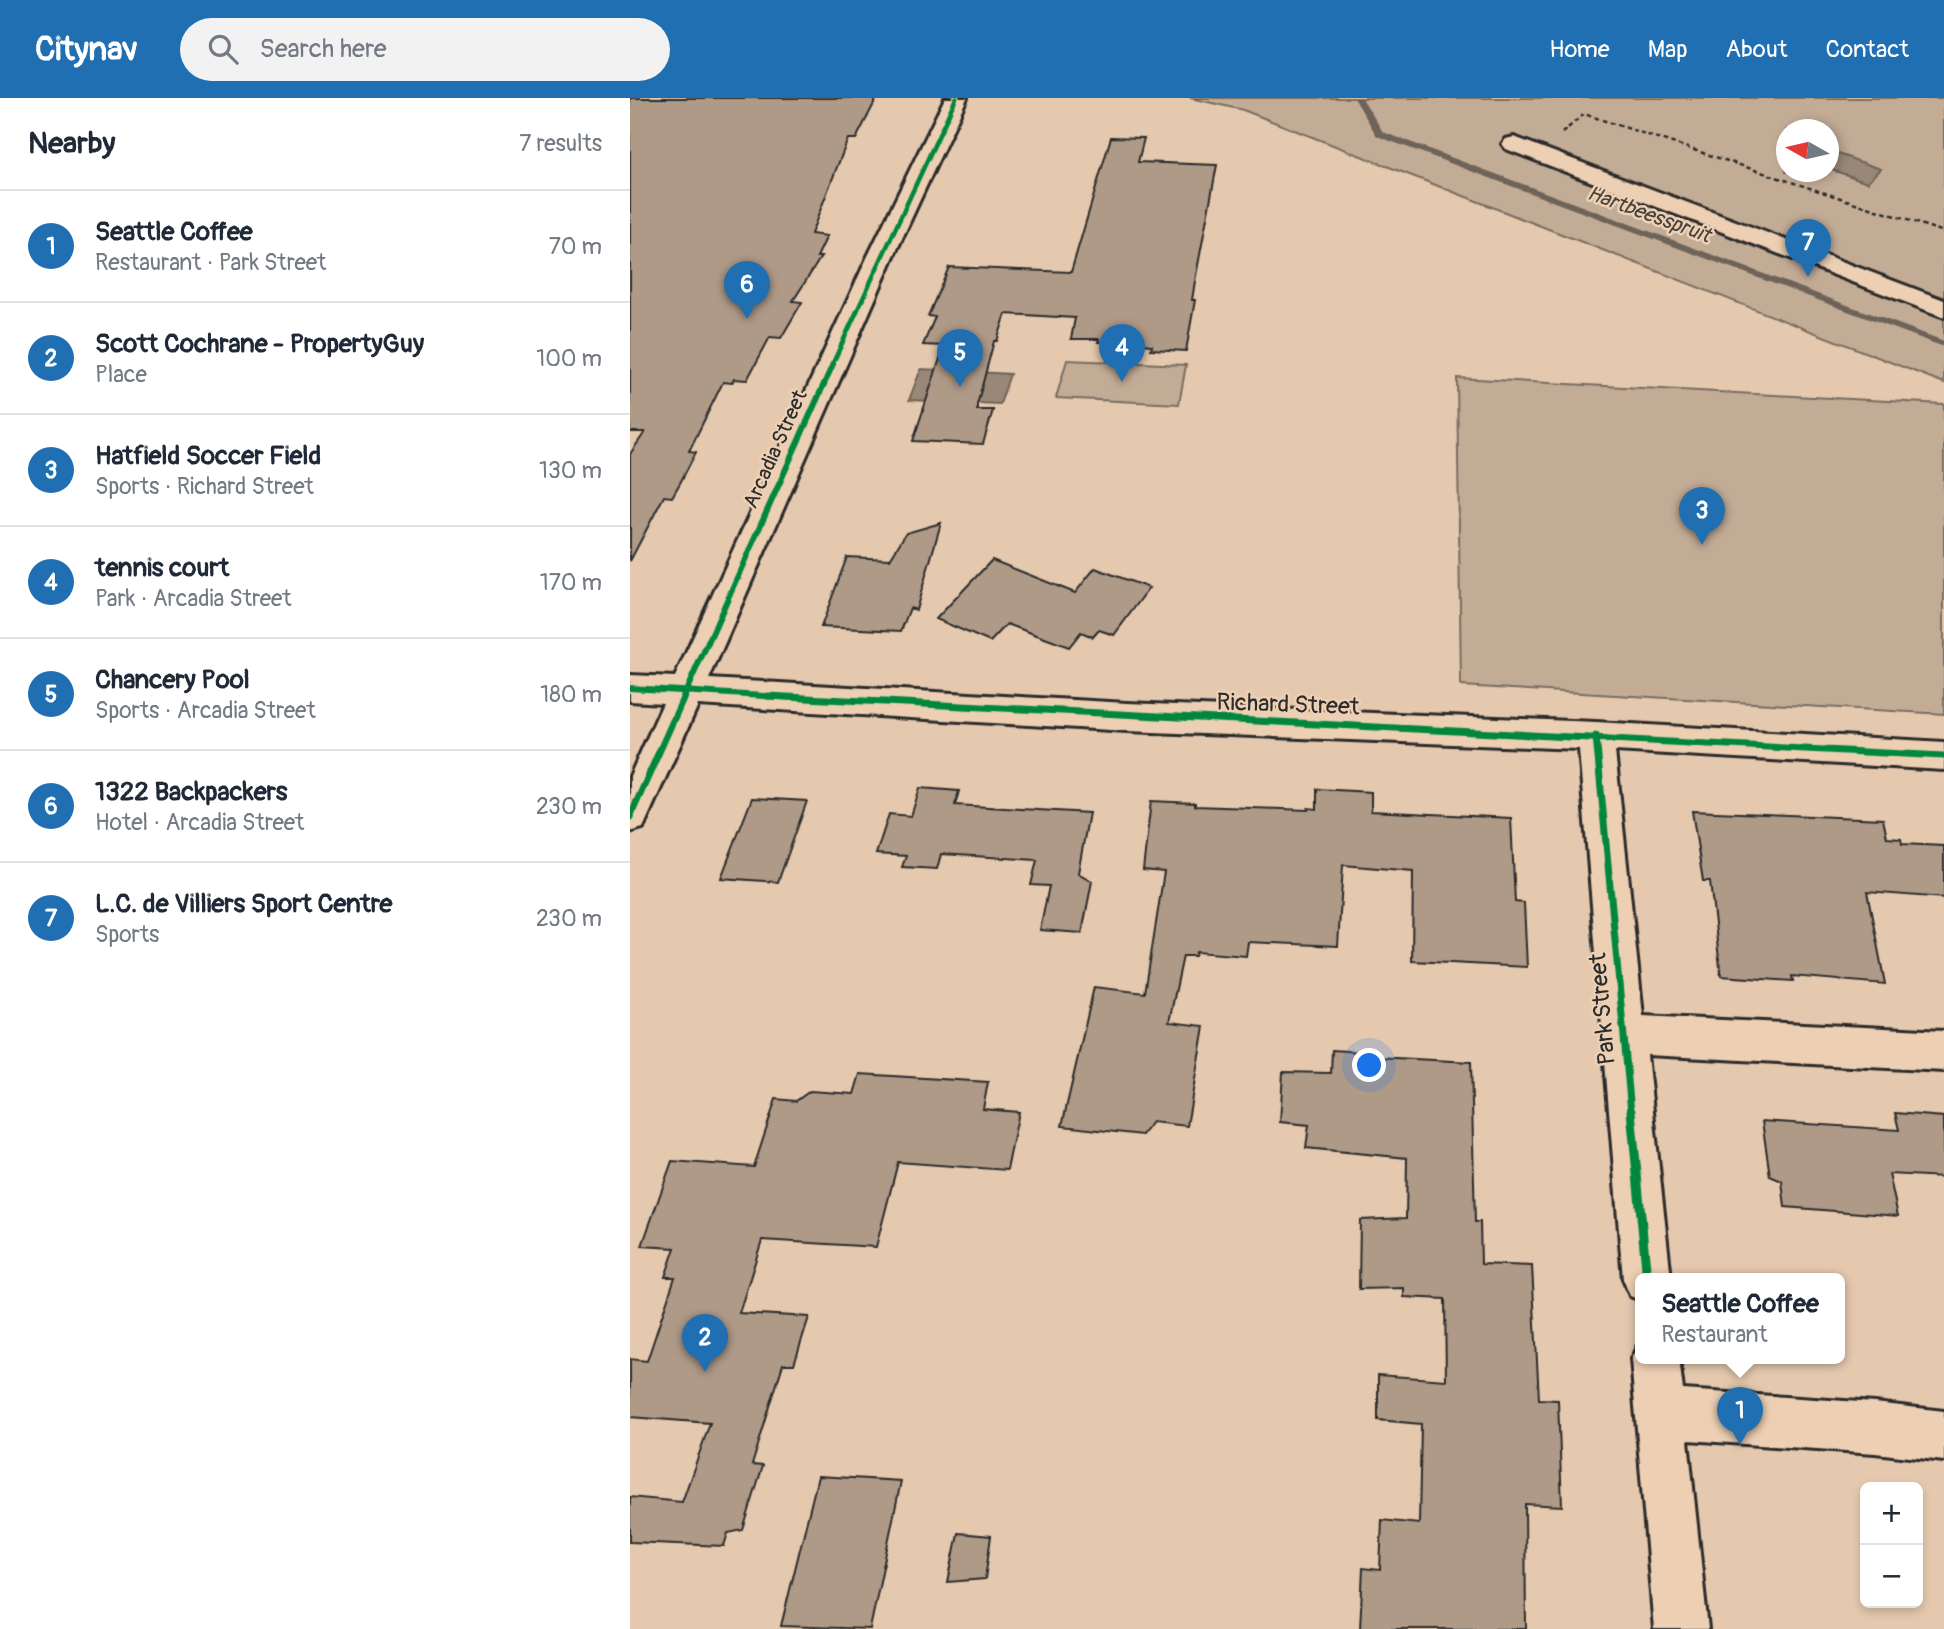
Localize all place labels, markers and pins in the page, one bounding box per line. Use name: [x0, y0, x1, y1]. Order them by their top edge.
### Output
pin: 7: [1785, 219, 1831, 277]
pin: 6: [724, 261, 770, 319]
pin: 4: [1099, 324, 1145, 382]
pin: 5: [937, 329, 983, 387]
pin: 3: [1679, 487, 1725, 545]
pin: 2: [682, 1314, 728, 1372]
pin: 1: [1717, 1387, 1763, 1445]

